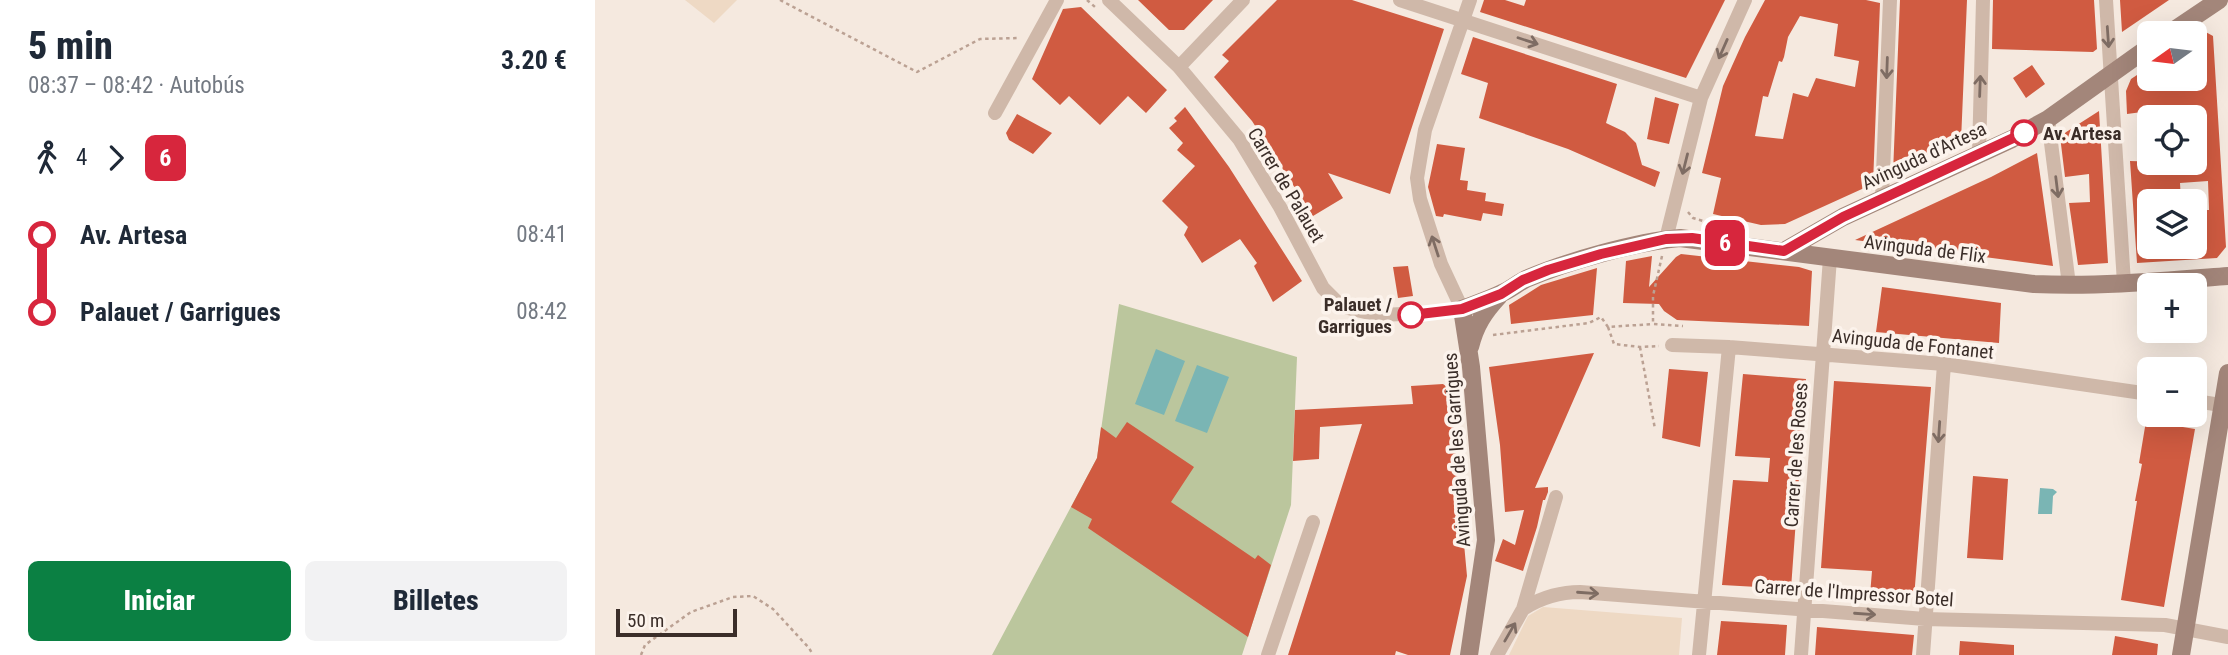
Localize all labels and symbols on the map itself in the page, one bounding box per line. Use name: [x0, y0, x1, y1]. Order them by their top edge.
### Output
north arrow: [2137, 21, 2207, 91]
one-way arrow: [2102, 25, 2115, 48]
one-way arrow: [1517, 35, 1539, 48]
one-way arrow: [1716, 38, 1729, 59]
one-way arrow: [1881, 56, 1894, 79]
one-way arrow: [1974, 75, 1987, 98]
street label: Avinguda d'Artesa: [1858, 117, 1990, 195]
marker: Av. Artesa: [2011, 120, 2037, 146]
place label: Av. Artesa: [2043, 122, 2121, 145]
street label: Carrer de Palauet: [1243, 123, 1329, 247]
one-way arrow: [1678, 152, 1691, 175]
one-way arrow: [2051, 175, 2064, 198]
line badge: 6: [1702, 220, 1748, 266]
street label: Avinguda de Flix: [1863, 230, 1987, 268]
one-way arrow: [1428, 235, 1441, 257]
place label: Palauet / Garrigues: [1318, 293, 1392, 338]
marker: Palauet / Garrigues: [1398, 302, 1424, 328]
street label: Avinguda de Fontanet: [1831, 324, 1995, 364]
street label: Avinguda de les Garrigues: [1439, 352, 1475, 548]
street label: Carrer de les Roses: [1779, 382, 1813, 528]
one-way arrow: [1932, 420, 1945, 443]
street label: Carrer de l'Impressor Botel: [1754, 575, 1954, 611]
one-way arrow: [1576, 587, 1599, 600]
scale bar: [616, 606, 737, 638]
one-way arrow: [1853, 608, 1876, 621]
one-way arrow: [1504, 622, 1517, 643]

